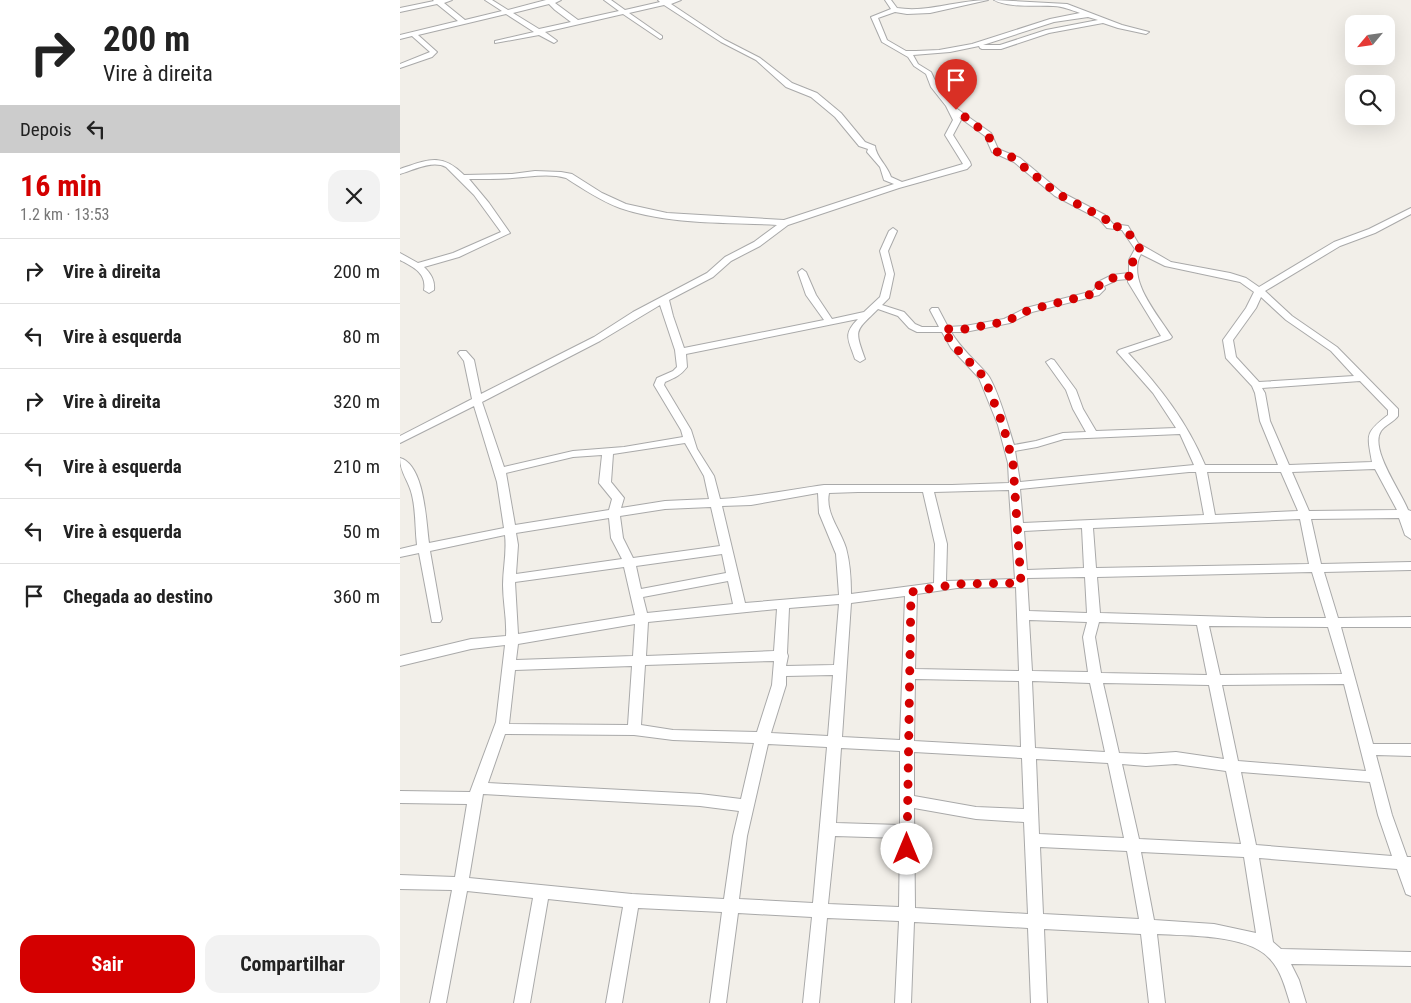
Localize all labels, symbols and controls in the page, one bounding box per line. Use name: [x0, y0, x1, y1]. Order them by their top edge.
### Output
north arrow: [1345, 15, 1395, 65]
map controls: [1345, 15, 1395, 125]
text: 200 m: [103, 19, 190, 60]
icon: right: [20, 20, 85, 85]
pin: [935, 59, 977, 110]
text: Vire à direita: [103, 61, 213, 86]
icon: arrive: [942, 66, 970, 94]
button: search: [1345, 75, 1395, 125]
icon: left: [82, 115, 110, 143]
text: Depois: [20, 118, 72, 141]
text: 16 min: [20, 168, 102, 203]
button: close: [328, 170, 380, 222]
text: 1.2 km · 13:53: [20, 205, 110, 224]
icon: right: [20, 257, 48, 285]
text: Vire à direita: [63, 260, 161, 283]
text: 200 m: [333, 260, 380, 283]
icon: left: [20, 322, 48, 350]
text: Vire à esquerda: [63, 325, 182, 348]
text: 80 m: [343, 325, 380, 348]
icon: right: [20, 387, 48, 415]
text: Vire à direita: [63, 390, 161, 413]
text: 320 m: [333, 390, 380, 413]
icon: left: [20, 452, 48, 480]
text: Vire à esquerda: [63, 455, 182, 478]
text: 210 m: [333, 455, 380, 478]
icon: left: [20, 517, 48, 545]
text: Vire à esquerda: [63, 520, 182, 543]
text: 50 m: [343, 520, 380, 543]
icon: arrive: [20, 582, 48, 610]
text: Chegada ao destino: [63, 585, 213, 608]
text: 360 m: [333, 585, 380, 608]
position arrow: [880, 822, 932, 874]
button: Sair: [20, 935, 195, 993]
button: Compartilhar: [205, 935, 380, 993]

